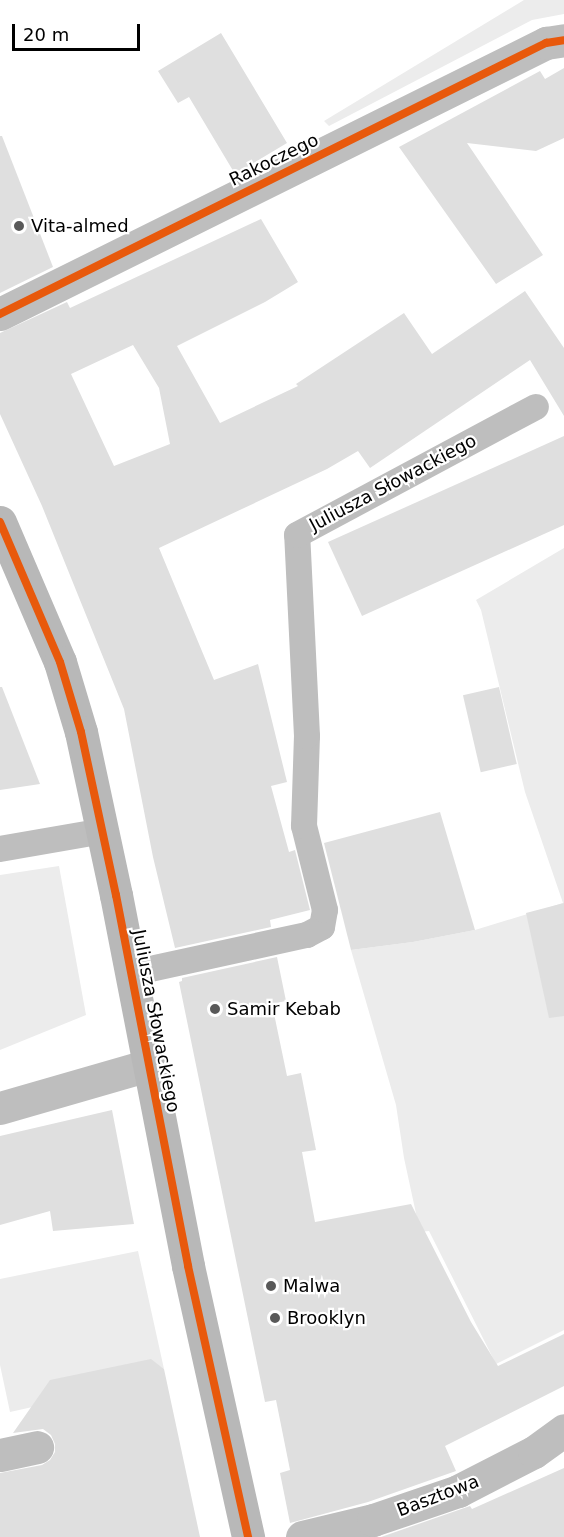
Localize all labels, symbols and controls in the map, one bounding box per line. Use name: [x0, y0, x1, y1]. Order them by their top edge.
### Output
scale bar: [15, 12, 142, 50]
text: 20 m: [23, 24, 69, 45]
street label: Rakoczego: [226, 129, 322, 191]
place label: Vita-almed: [31, 215, 129, 237]
marker: Vita-almed: [12, 219, 26, 233]
street label: Juliusza Słowackiego: [306, 430, 480, 536]
street label: Juliusza Słowackiego: [128, 928, 184, 1114]
place label: Samir Kebab: [227, 998, 341, 1020]
marker: Samir Kebab: [208, 1002, 222, 1016]
place label: Malwa: [283, 1275, 340, 1297]
marker: Malwa: [264, 1279, 278, 1293]
place label: Brooklyn: [287, 1307, 366, 1329]
marker: Brooklyn: [268, 1311, 282, 1325]
street label: Basztowa: [394, 1471, 482, 1521]

